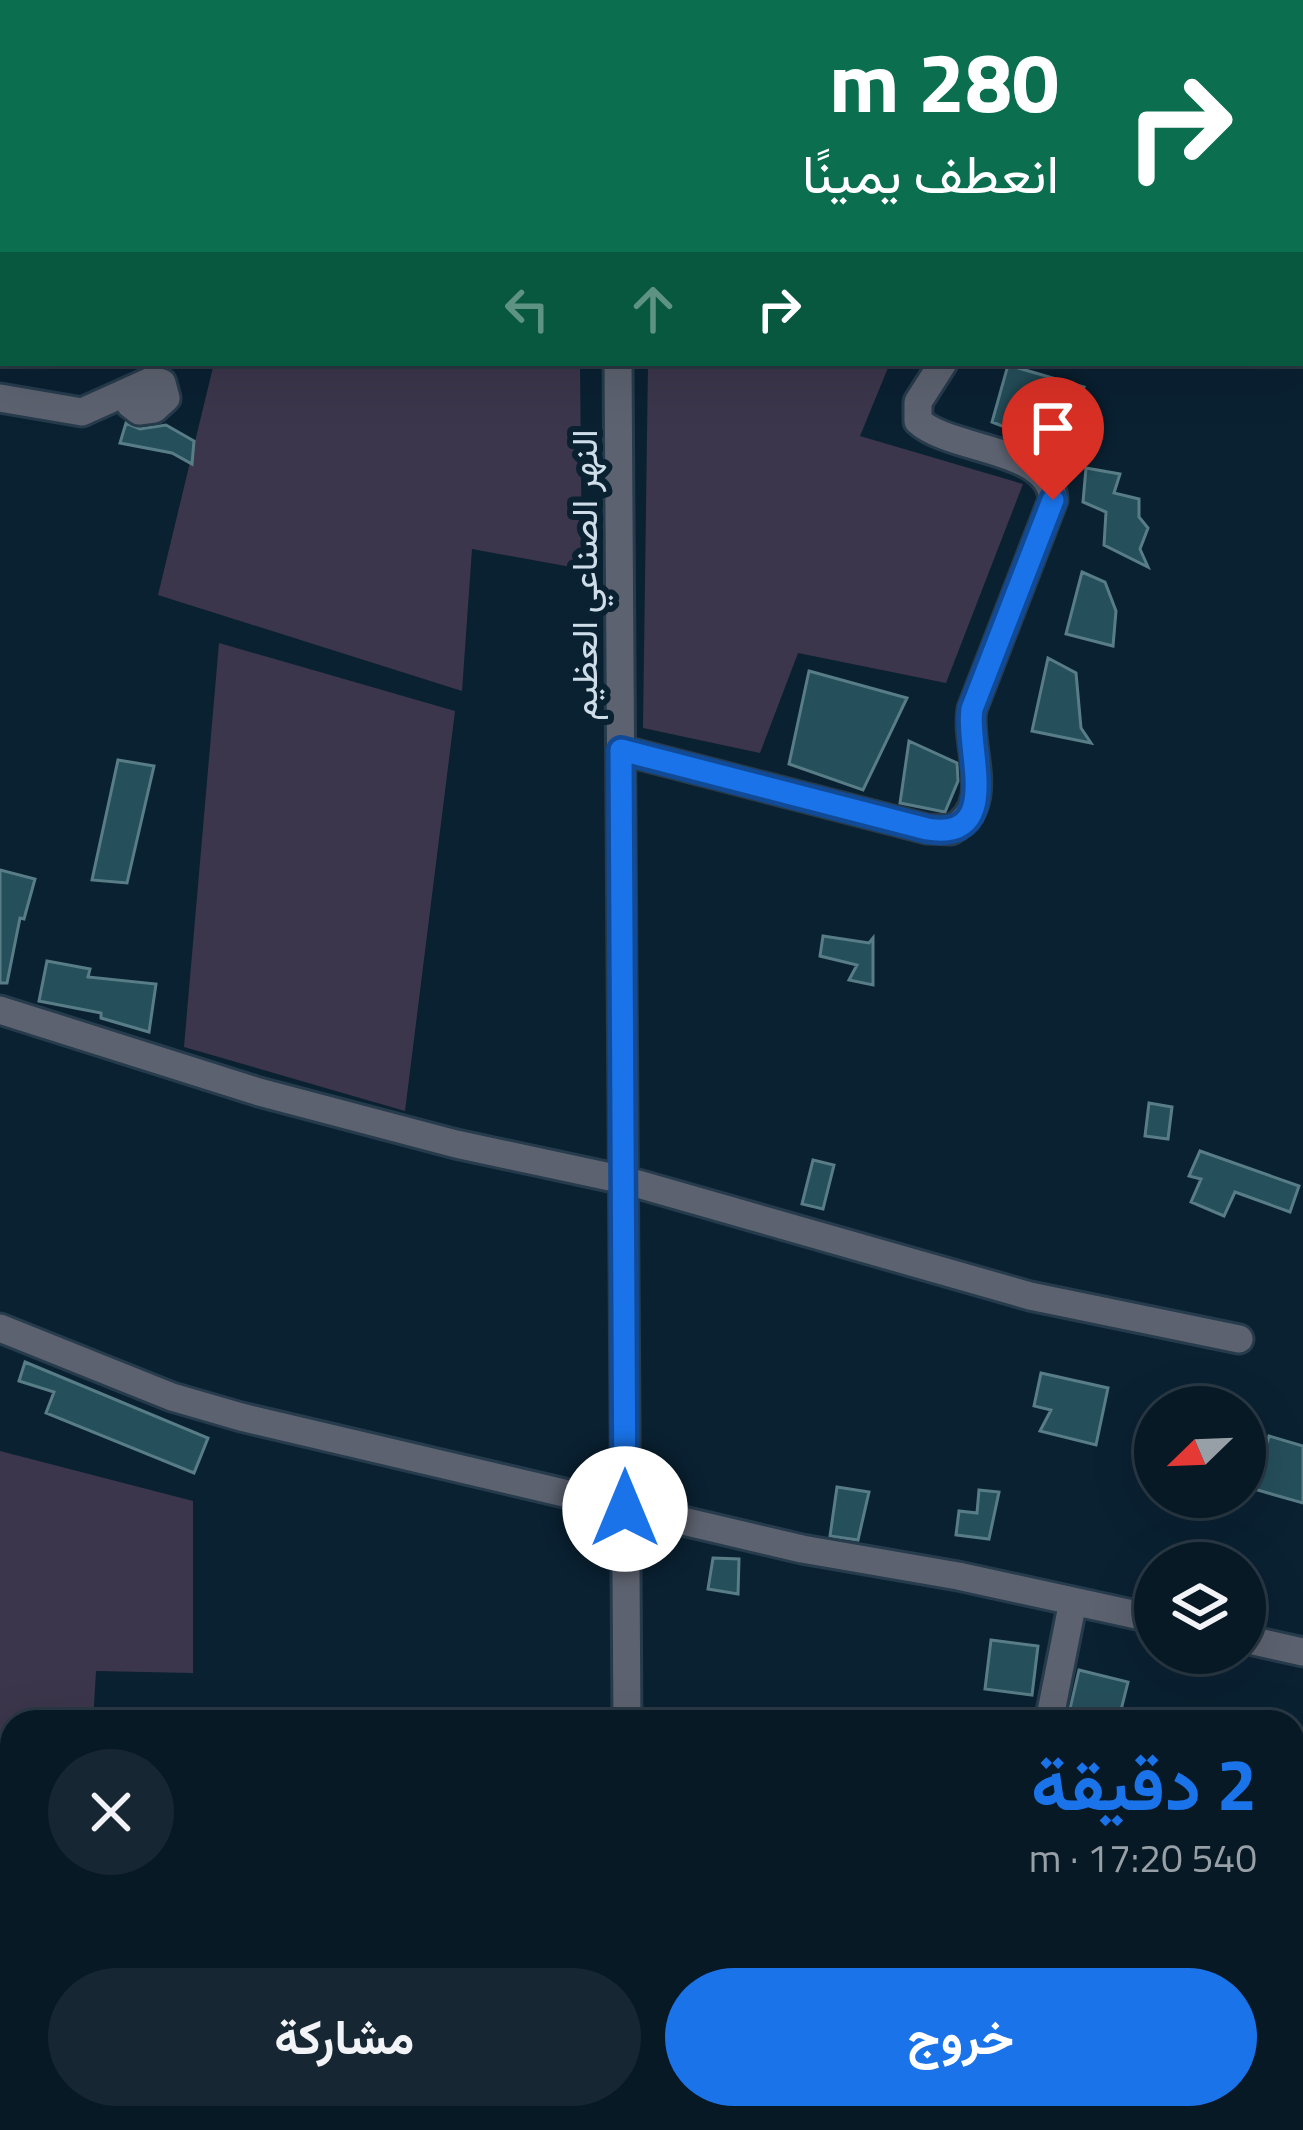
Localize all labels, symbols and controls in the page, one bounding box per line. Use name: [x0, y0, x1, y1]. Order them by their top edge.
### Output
text: 280 m: [829, 17, 1059, 145]
icon: right: [1101, 48, 1257, 204]
text: انعطف يمينًا: [802, 132, 1059, 214]
icon: left: [494, 276, 560, 342]
icon: ahead: [620, 276, 686, 342]
icon: right: [746, 276, 812, 342]
pin: [1002, 377, 1104, 500]
icon: arrive: [1020, 395, 1086, 461]
street label: النهر الصناعي العظيم: [556, 429, 614, 721]
north arrow: [1134, 1386, 1266, 1518]
map controls: [1134, 1386, 1266, 1674]
position arrow: [562, 1446, 688, 1572]
button: layers: [1134, 1542, 1266, 1674]
text: 2 دقيقة: [1031, 1728, 1257, 1838]
button: close: [48, 1749, 174, 1875]
text: 540 m · 17:20: [1029, 1828, 1257, 1887]
button: مشاركة: [48, 1968, 641, 2106]
button: خروج: [665, 1968, 1257, 2106]

